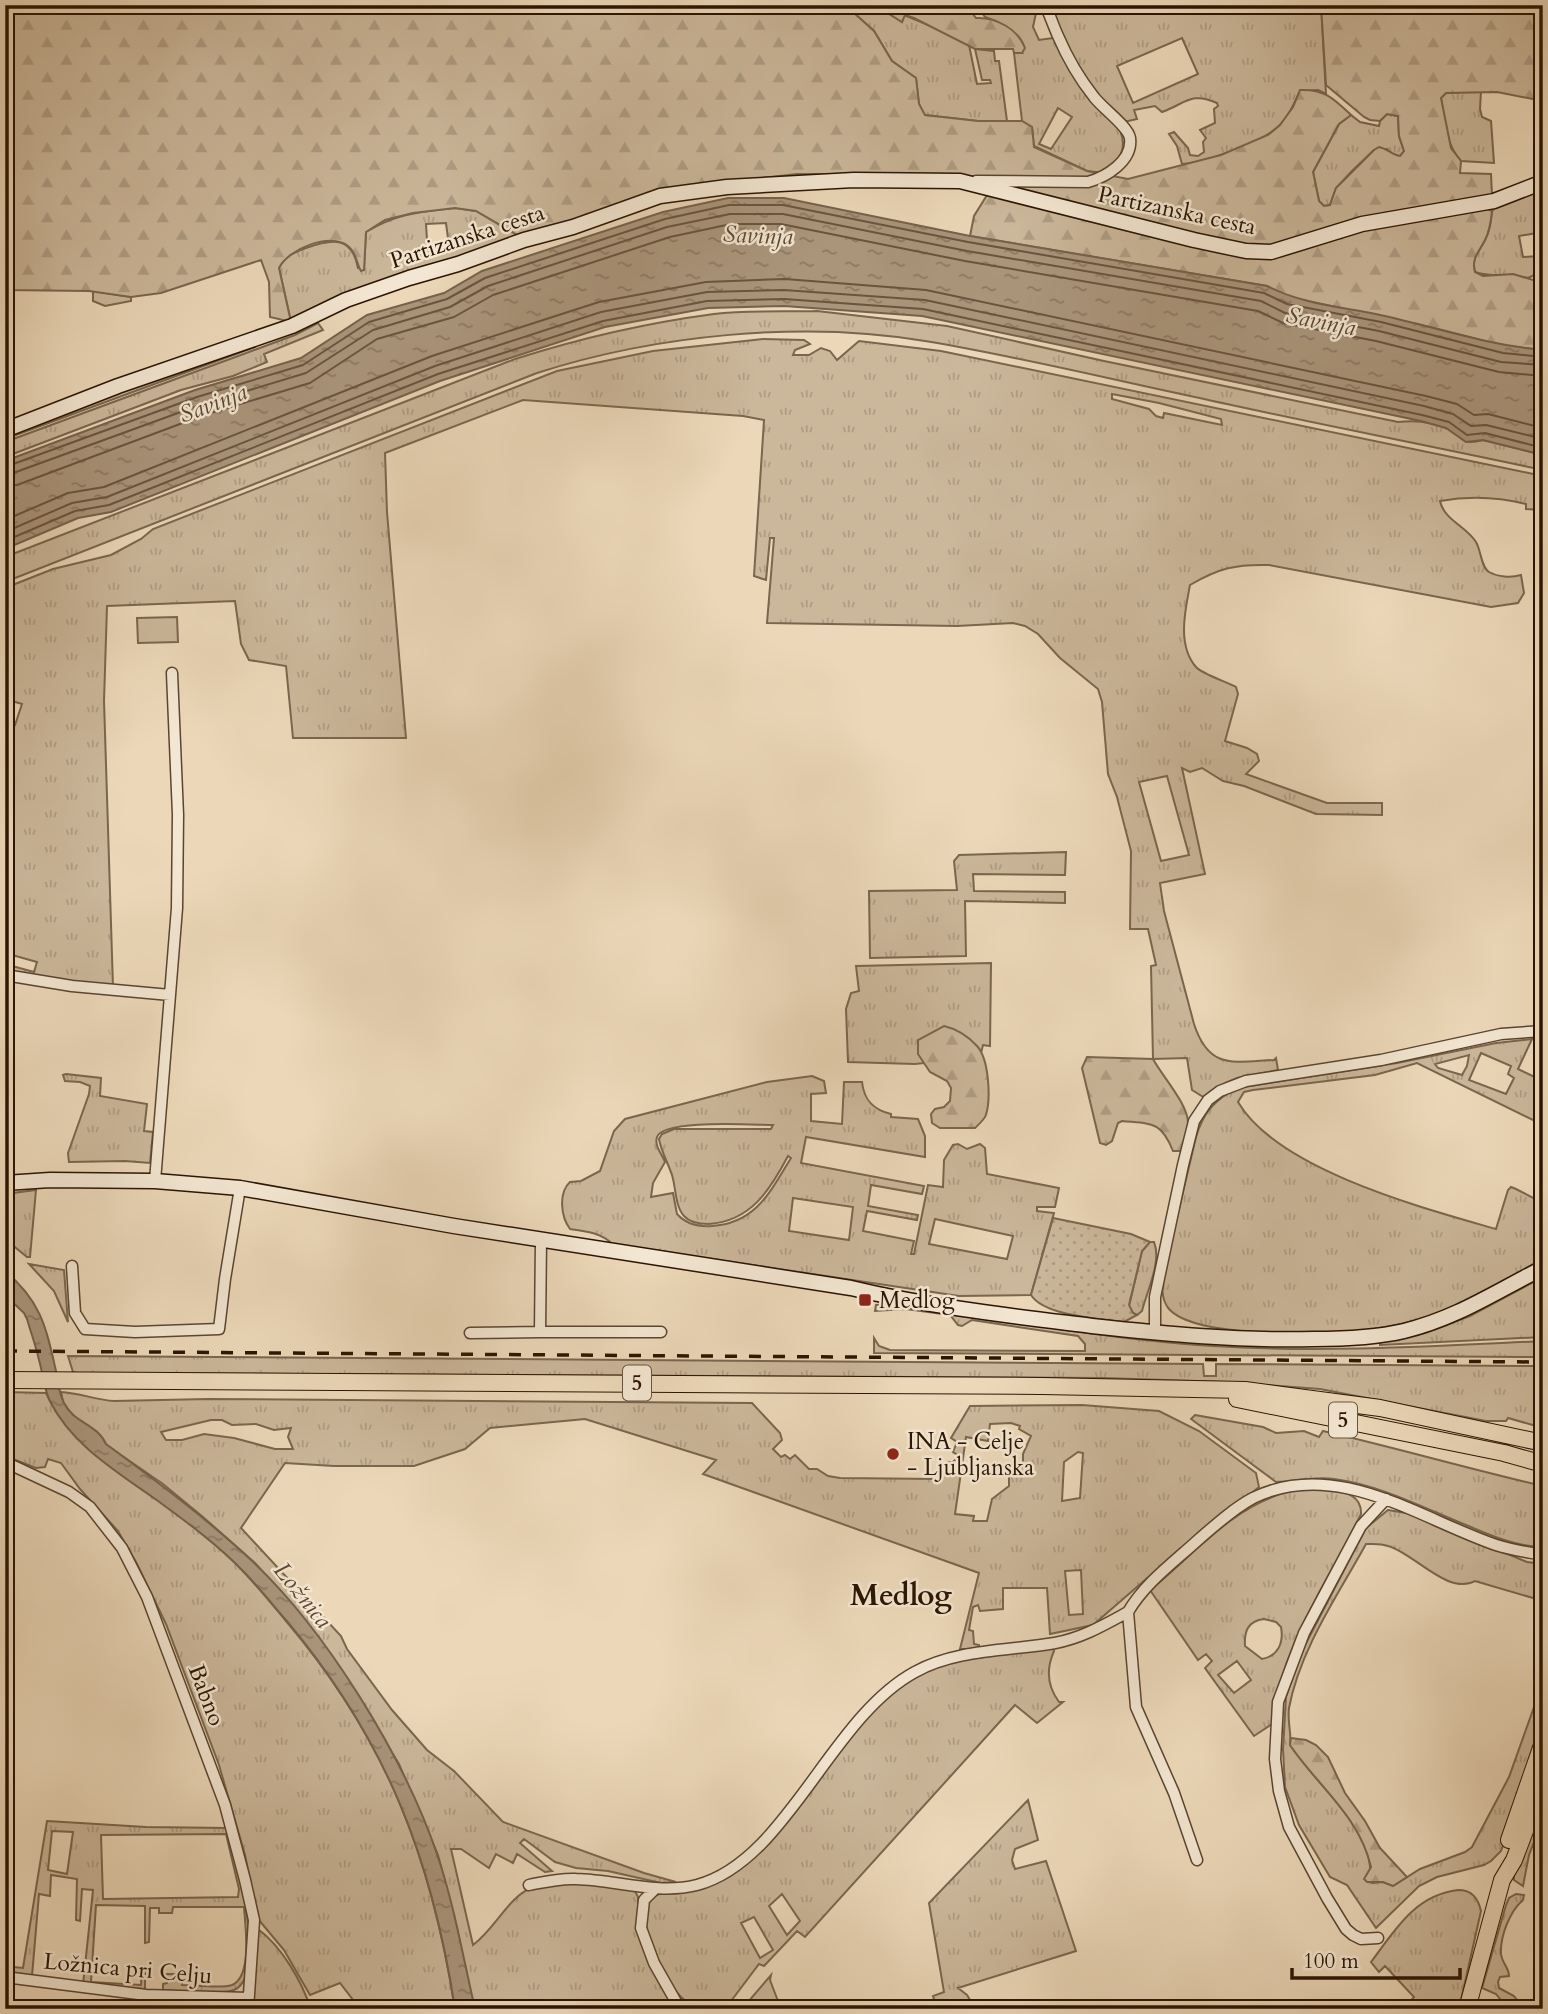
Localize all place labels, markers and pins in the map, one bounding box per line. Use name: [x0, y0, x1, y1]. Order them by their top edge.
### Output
place label: Medlog: [879, 1285, 955, 1316]
marker: Medlog: [857, 1292, 873, 1308]
place label: INA - Celje - Ljubljanska: [907, 1426, 1034, 1483]
marker: INA - Celje - Ljubljanska: [885, 1446, 901, 1462]

